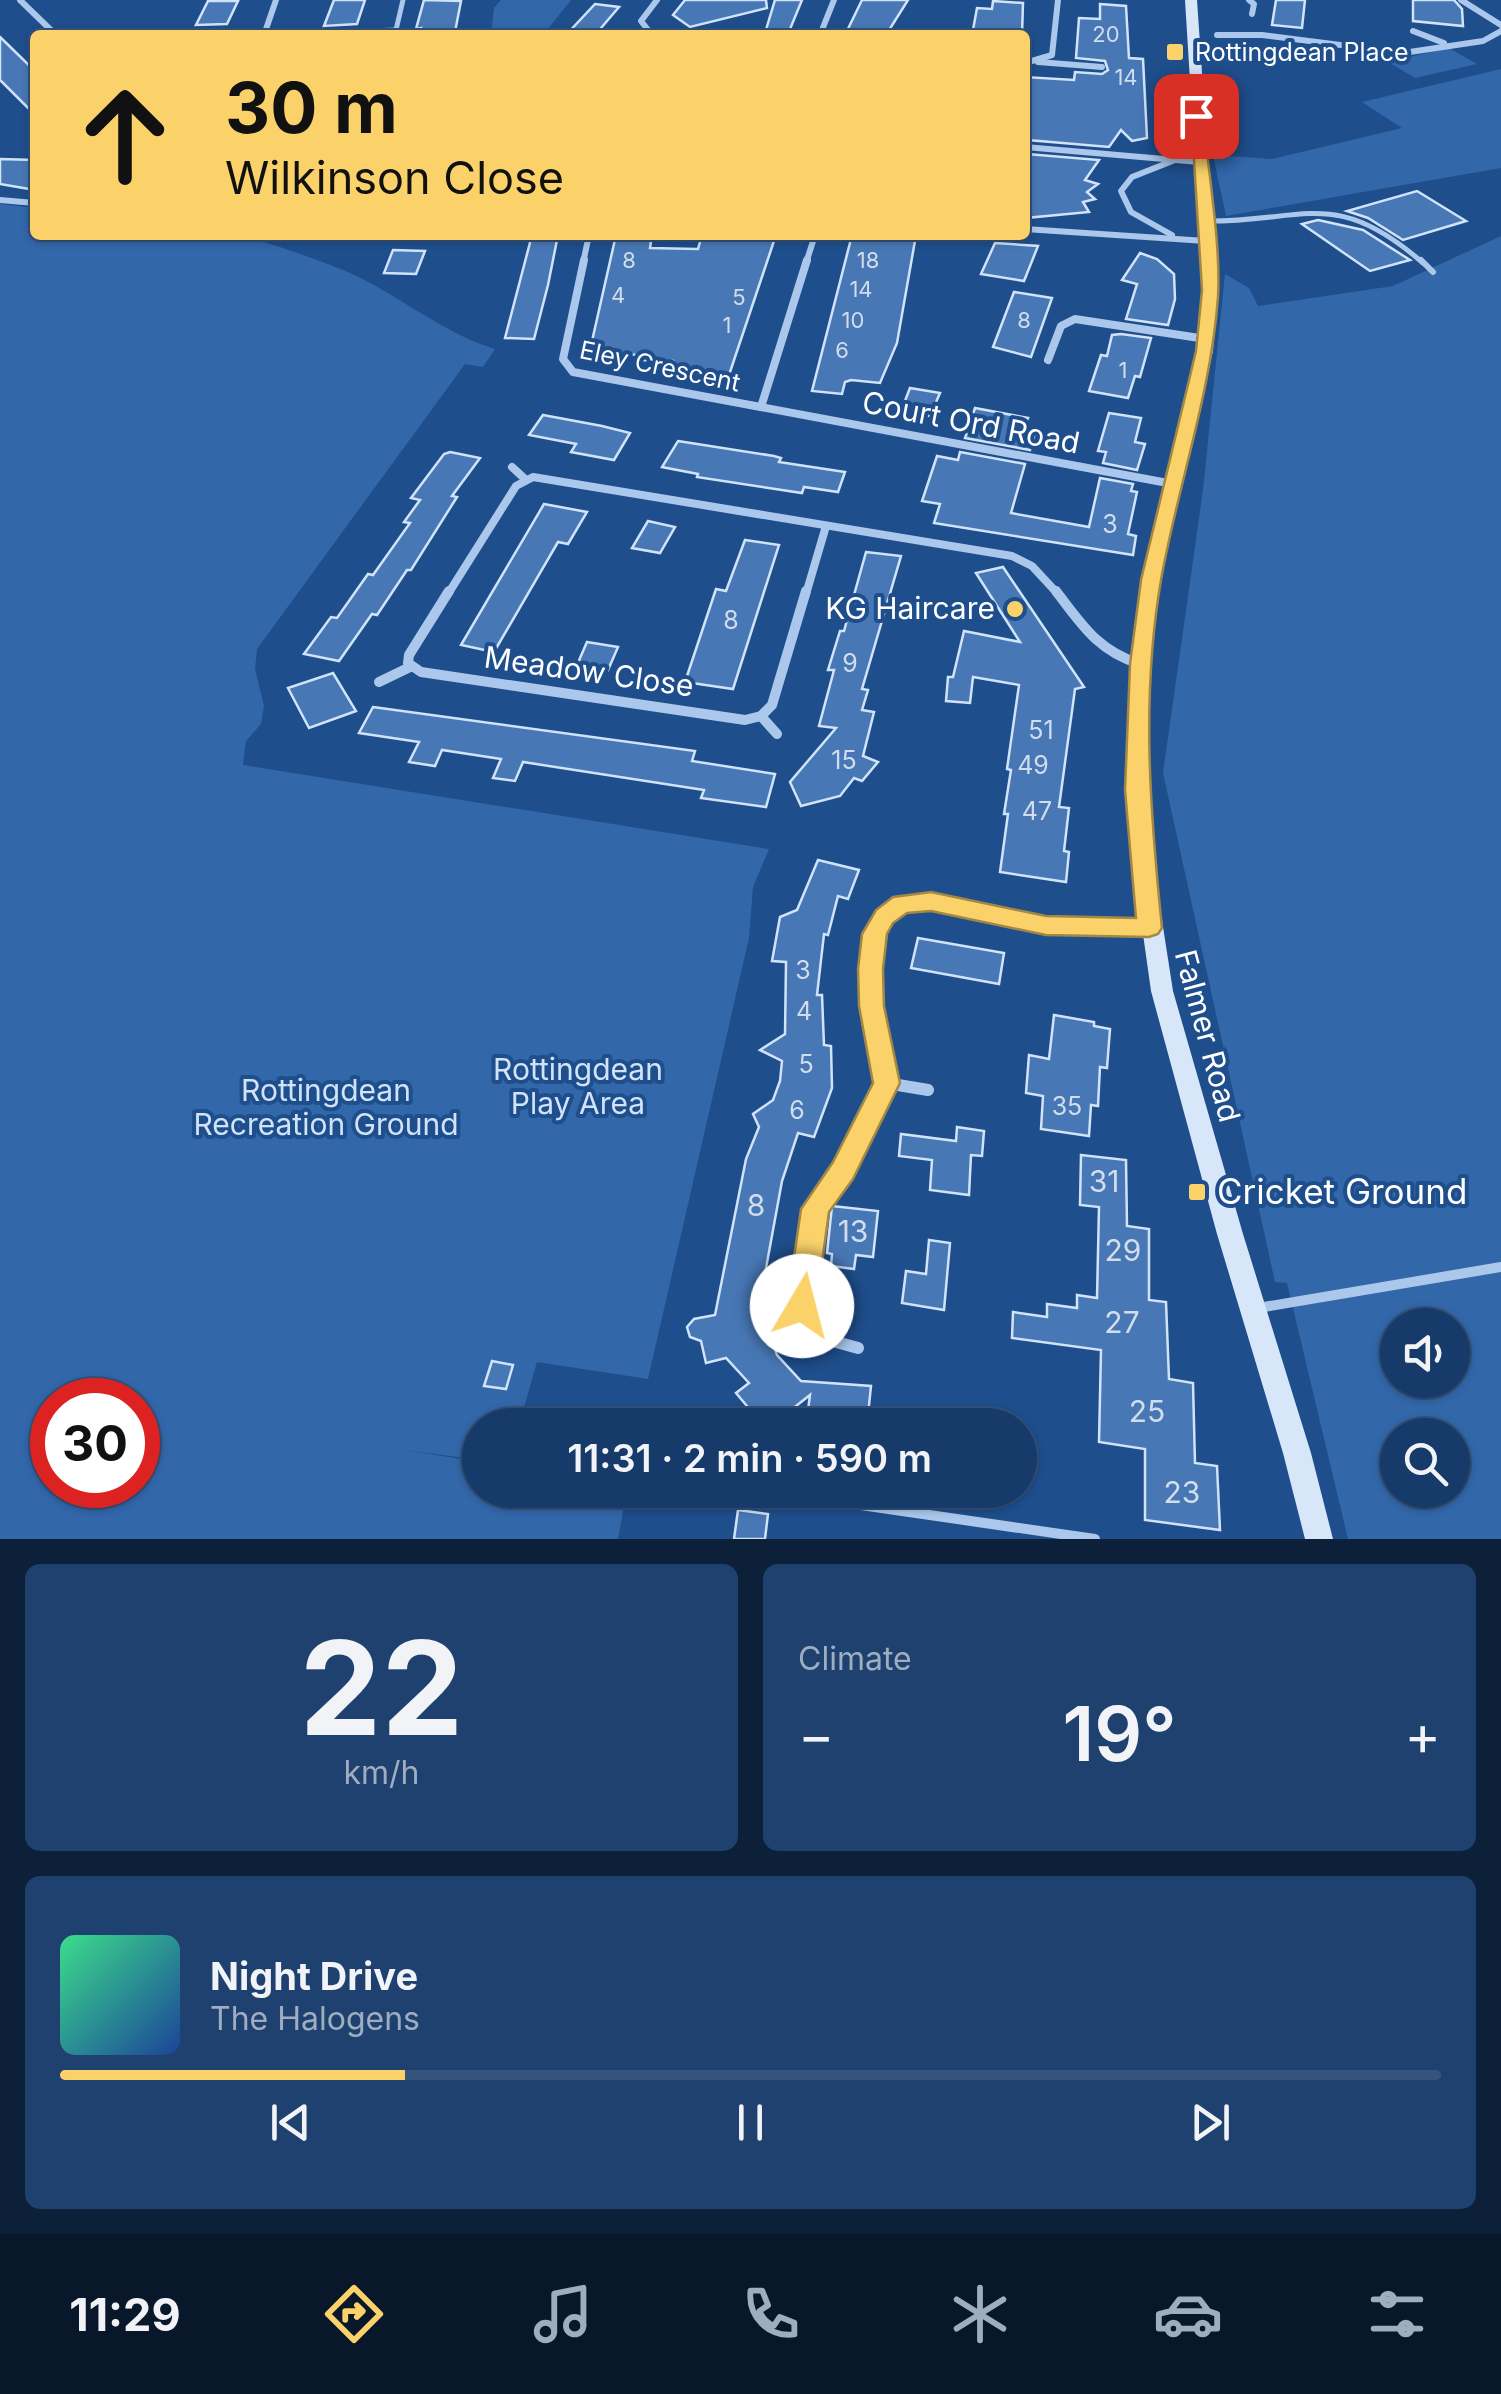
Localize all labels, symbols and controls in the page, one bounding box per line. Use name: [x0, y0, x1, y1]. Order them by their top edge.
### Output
house number: 20: [1092, 21, 1120, 47]
place label: Rottingdean Place: [1195, 37, 1409, 67]
marker: Rottingdean Place: [1164, 41, 1186, 63]
house number: 14: [1114, 64, 1138, 90]
text: 30 m: [225, 65, 398, 150]
icon: ahead: [60, 70, 190, 200]
pin: [1154, 74, 1239, 159]
icon: arrive: [1169, 89, 1224, 144]
text: Wilkinson Close: [225, 150, 564, 205]
house number: 8: [622, 247, 636, 273]
house number: 18: [857, 247, 879, 273]
house number: 14: [849, 276, 873, 302]
house number: 4: [611, 282, 625, 308]
house number: 5: [732, 284, 746, 310]
house number: 10: [842, 307, 864, 333]
house number: 8: [1017, 307, 1031, 333]
house number: 1: [723, 312, 731, 338]
street label: Eley Crescent: [577, 334, 743, 398]
house number: 6: [835, 337, 849, 363]
house number: 1: [1119, 357, 1127, 383]
street label: Court Ord Road: [860, 383, 1083, 461]
house number: 3: [1102, 509, 1118, 539]
place label: KG Haircare: [825, 590, 995, 626]
marker: KG Haircare: [1004, 598, 1026, 620]
house number: 8: [723, 605, 739, 635]
street label: Meadow Close: [482, 638, 696, 704]
house number: 9: [842, 648, 858, 678]
house number: 51: [1028, 715, 1054, 745]
house number: 15: [831, 745, 857, 775]
house number: 49: [1017, 750, 1049, 780]
house number: 47: [1022, 796, 1052, 826]
street label: Falmer Road: [1168, 946, 1248, 1126]
house number: 3: [795, 955, 811, 985]
house number: 4: [796, 996, 812, 1026]
house number: 5: [798, 1049, 814, 1079]
park label: Rottingdean Play Area: [493, 1051, 663, 1121]
park label: Rottingdean Recreation Ground: [193, 1072, 459, 1142]
house number: 35: [1052, 1091, 1082, 1121]
house number: 6: [789, 1095, 805, 1125]
house number: 31: [1089, 1163, 1119, 1199]
place label: Cricket Ground: [1217, 1170, 1467, 1212]
marker: Cricket Ground: [1186, 1181, 1208, 1203]
house number: 8: [747, 1187, 765, 1223]
house number: 13: [838, 1213, 868, 1249]
house number: 29: [1105, 1232, 1141, 1268]
position arrow: [750, 1254, 854, 1358]
house number: 27: [1104, 1304, 1140, 1340]
map controls: [1380, 1308, 1470, 1508]
button: sound: [1380, 1308, 1470, 1398]
speed limit sign: 30: [30, 1378, 160, 1508]
house number: 25: [1129, 1393, 1165, 1429]
button: search: [1380, 1418, 1470, 1508]
text: 11:31 · 2 min · 590 m: [567, 1435, 932, 1481]
house number: 23: [1164, 1474, 1200, 1510]
text: 22: [300, 1609, 463, 1766]
text: Climate: [798, 1639, 912, 1678]
text: 19°: [1062, 1688, 1177, 1779]
text: −: [798, 1702, 834, 1768]
text: +: [1405, 1702, 1441, 1768]
text: km/h: [343, 1753, 420, 1792]
text: Night Drive: [210, 1953, 418, 1999]
text: The Halogens: [210, 1999, 420, 2038]
icon: previous: [263, 2095, 318, 2150]
icon: pause: [723, 2095, 778, 2150]
icon: next: [1183, 2095, 1238, 2150]
icon: directions: [319, 2279, 389, 2349]
icon: music: [528, 2279, 598, 2349]
icon: phone: [736, 2279, 806, 2349]
icon: climate: [945, 2279, 1015, 2349]
icon: car: [1153, 2279, 1223, 2349]
icon: filters: [1362, 2279, 1432, 2349]
text: 11:29: [69, 2287, 181, 2342]

